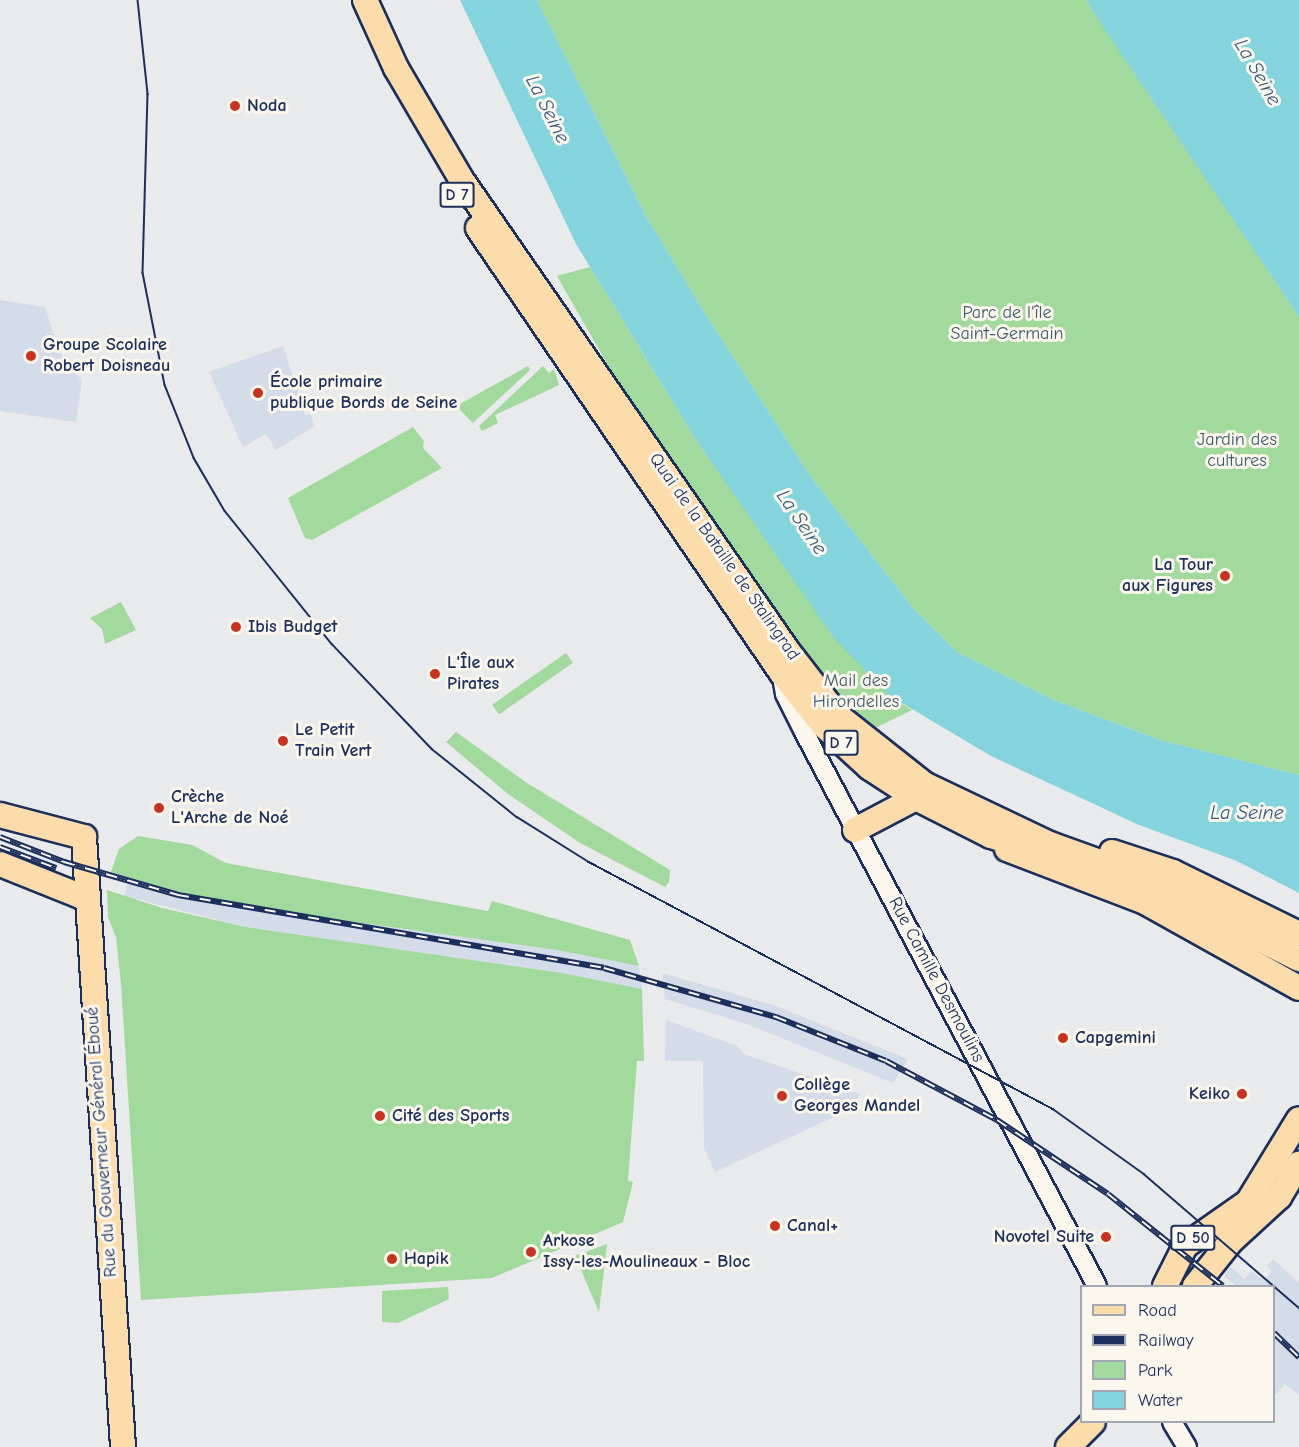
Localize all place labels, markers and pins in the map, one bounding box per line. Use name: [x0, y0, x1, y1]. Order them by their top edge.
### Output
place label: Noda: [247, 95, 287, 117]
marker: Noda: [228, 99, 242, 113]
place label: Groupe Scolaire Robert Doisneau: [43, 335, 170, 378]
marker: Groupe Scolaire Robert Doisneau: [24, 349, 38, 363]
place label: École primaire publique Bords de Seine: [270, 372, 457, 415]
marker: École primaire publique Bords de Seine: [251, 386, 265, 400]
place label: La Tour aux Figures: [1122, 555, 1213, 598]
marker: La Tour aux Figures: [1218, 569, 1232, 583]
place label: Ibis Budget: [248, 616, 337, 638]
marker: Ibis Budget: [229, 620, 243, 634]
place label: L'Île aux Pirates: [447, 653, 514, 696]
marker: L'Île aux Pirates: [428, 667, 442, 681]
place label: Le Petit Train Vert: [295, 720, 371, 762]
marker: Le Petit Train Vert: [276, 734, 290, 748]
place label: Crèche L'Arche de Noé: [171, 787, 288, 830]
marker: Crèche L'Arche de Noé: [152, 801, 166, 815]
place label: Capgemini: [1075, 1027, 1156, 1049]
marker: Capgemini: [1056, 1031, 1070, 1045]
place label: Collège Georges Mandel: [794, 1075, 920, 1118]
place label: Keiko: [1189, 1083, 1230, 1105]
marker: Keiko: [1235, 1087, 1249, 1101]
marker: Collège Georges Mandel: [775, 1089, 789, 1103]
place label: Cité des Sports: [392, 1105, 510, 1127]
marker: Cité des Sports: [373, 1109, 387, 1123]
place label: Canal+: [787, 1215, 838, 1237]
marker: Canal+: [768, 1219, 782, 1233]
place label: Novotel Suite: [994, 1226, 1094, 1248]
marker: Novotel Suite: [1099, 1230, 1113, 1244]
place label: Arkose Issy-les-Moulineaux - Bloc: [543, 1231, 750, 1274]
marker: Arkose Issy-les-Moulineaux - Bloc: [524, 1245, 538, 1259]
place label: Hapik: [404, 1248, 449, 1270]
marker: Hapik: [385, 1252, 399, 1266]

